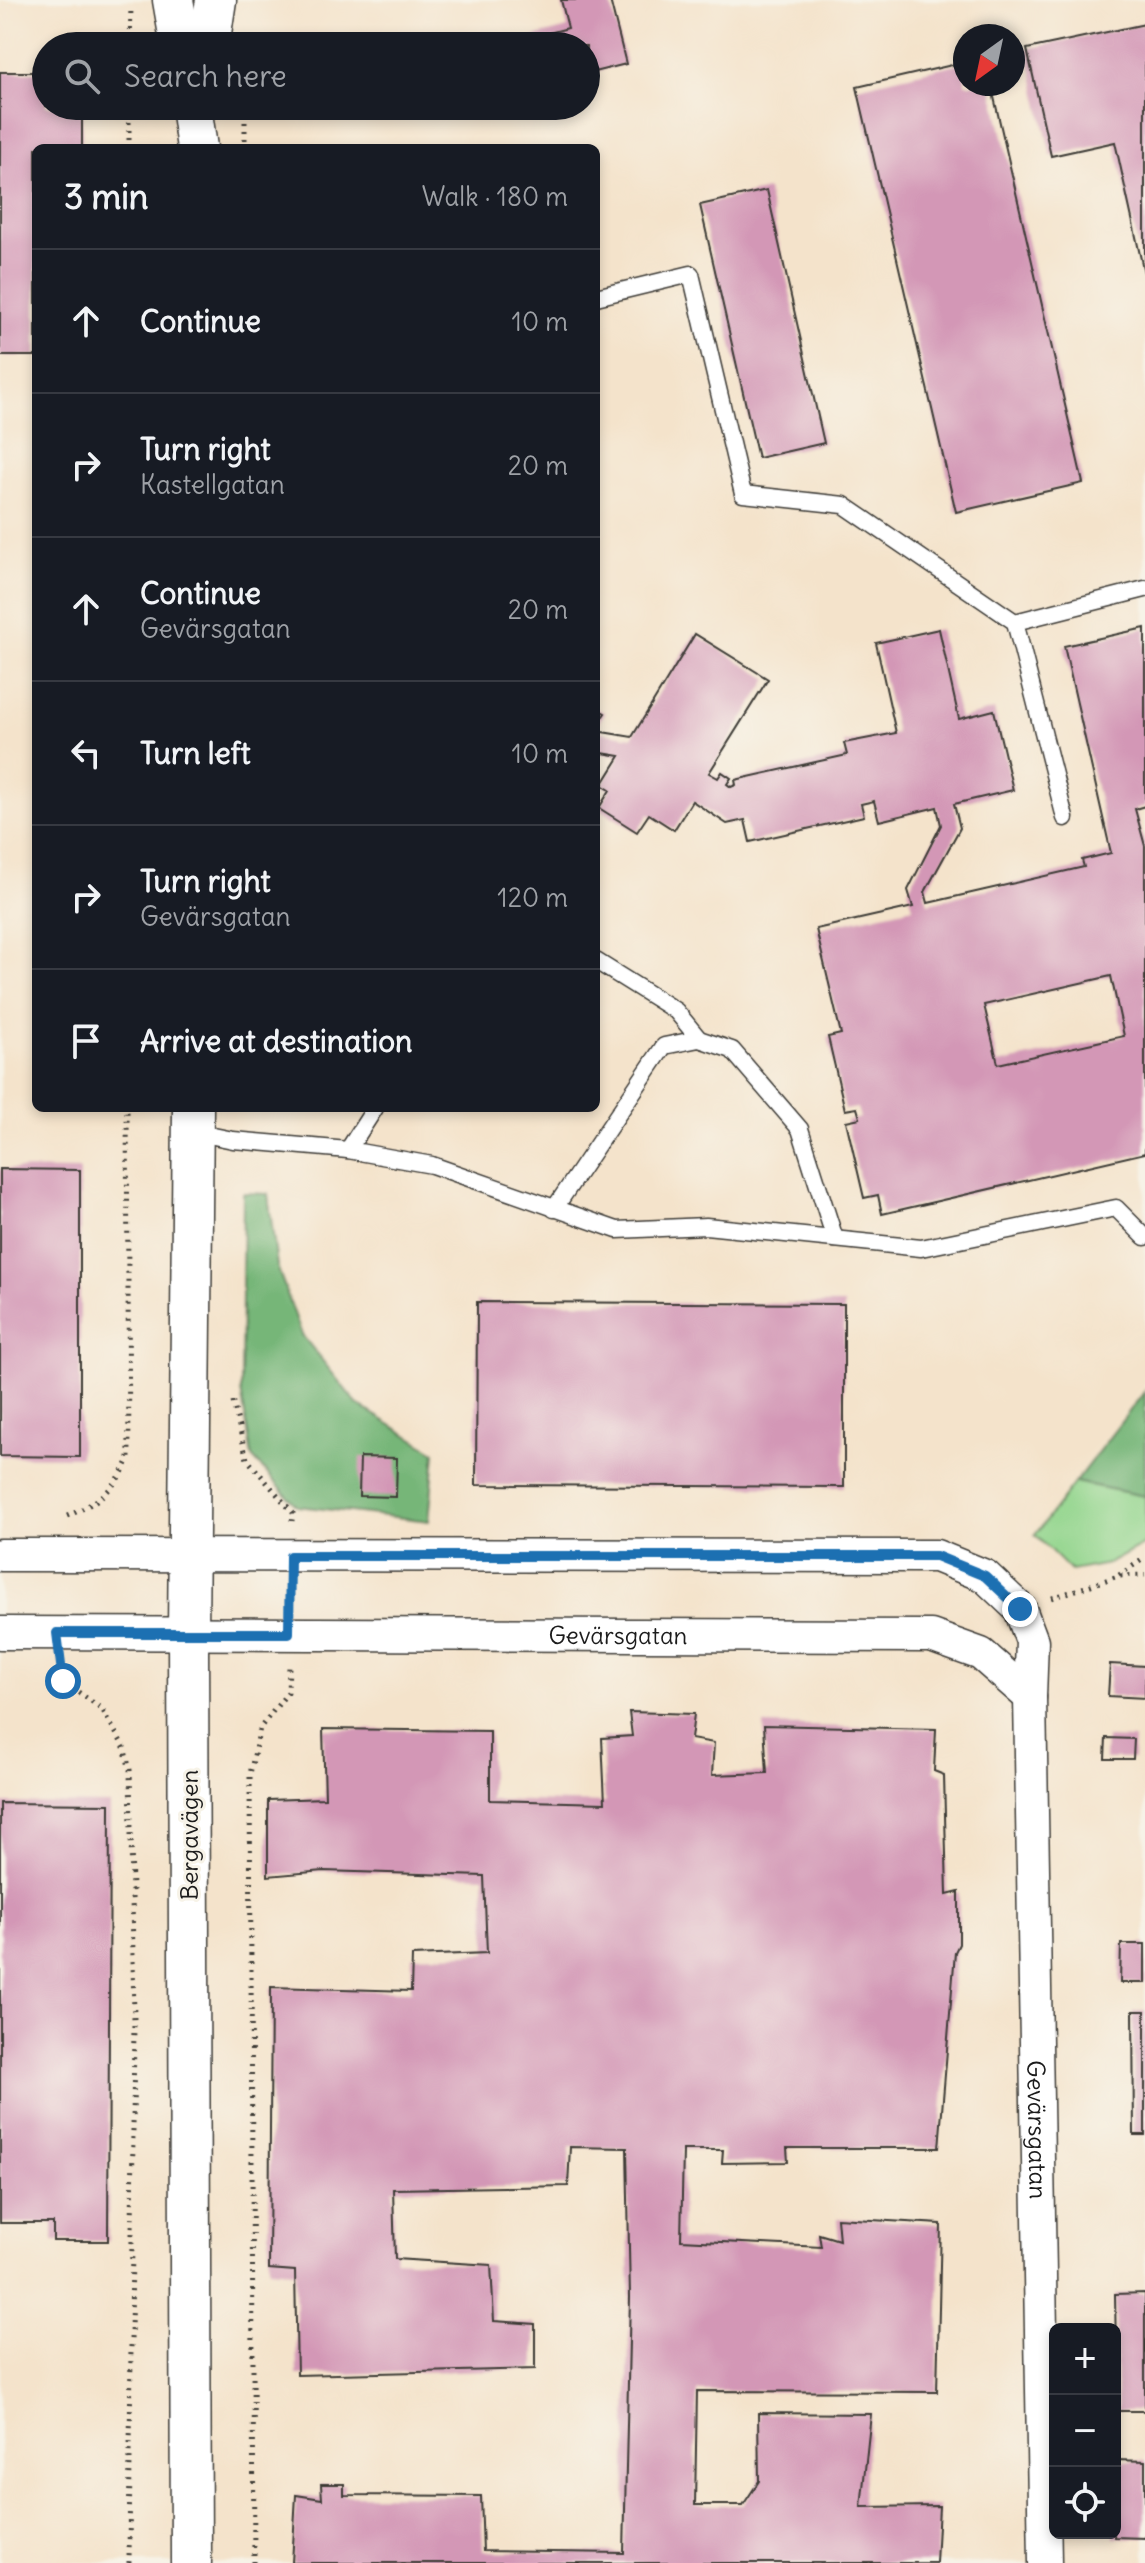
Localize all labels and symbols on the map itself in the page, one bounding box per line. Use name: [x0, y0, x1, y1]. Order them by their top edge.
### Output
north arrow: [953, 24, 1025, 96]
route end: [1002, 1591, 1038, 1627]
street label: Gevärsgatan: [548, 1620, 688, 1650]
route start: [45, 1663, 81, 1699]
street label: Bergavägen: [174, 1770, 204, 1900]
street label: Gevärsgatan: [1021, 2060, 1054, 2200]

